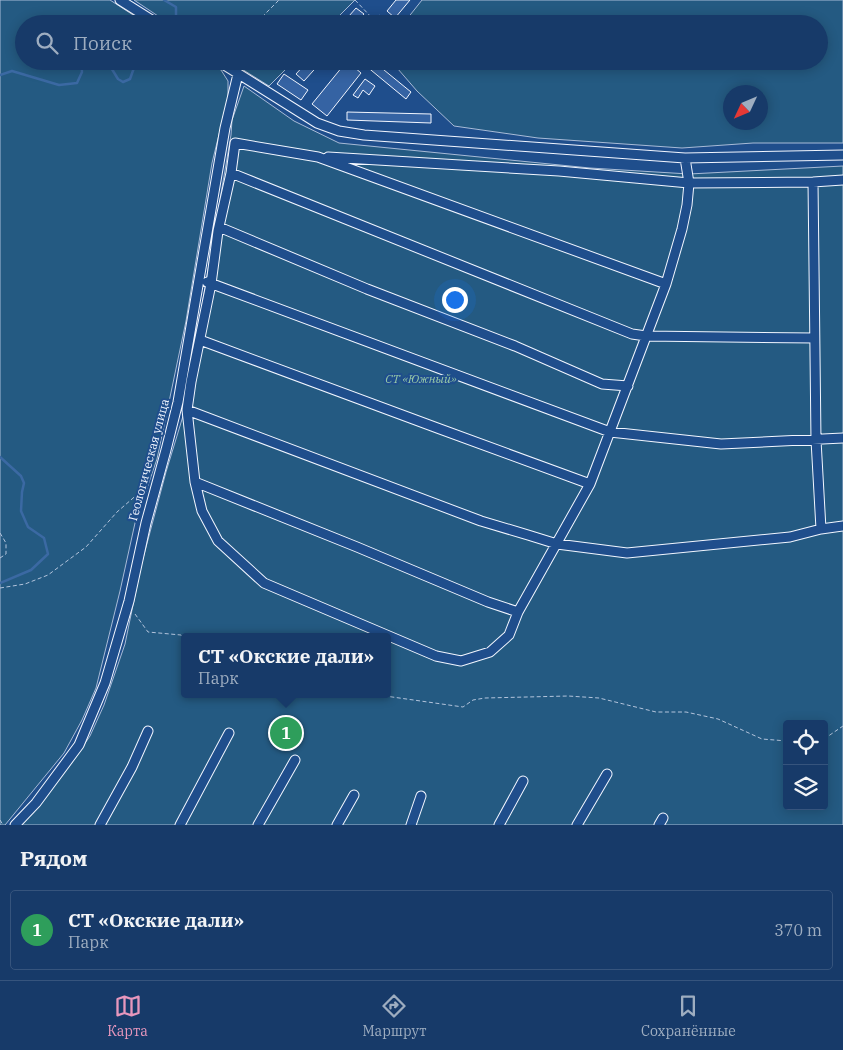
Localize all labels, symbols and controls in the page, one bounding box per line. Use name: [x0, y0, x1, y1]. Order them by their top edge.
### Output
search box: [15, 15, 828, 70]
icon: search: [33, 29, 61, 57]
text: Поиск: [73, 31, 132, 55]
north arrow: [723, 85, 768, 130]
your location: [442, 287, 468, 313]
park label: СТ «Южный»: [385, 371, 457, 386]
street label: Геологическая улица: [125, 397, 172, 523]
popup: [181, 633, 391, 698]
text: СТ «Окские дали»: [198, 644, 374, 668]
text: Парк: [198, 668, 239, 688]
pin: 1: [270, 714, 302, 752]
map controls: [783, 720, 828, 810]
button: locate: [783, 720, 828, 765]
button: layers: [783, 765, 828, 810]
text: Рядом: [20, 844, 88, 872]
text: СТ «Окские дали»: [68, 908, 244, 932]
text: 1: [32, 920, 42, 940]
text: 370 m: [774, 920, 822, 940]
text: Парк: [68, 932, 108, 952]
tab: Карта: [107, 992, 148, 1040]
tab: Маршрут: [362, 992, 426, 1040]
tab: Сохранённые: [641, 992, 736, 1040]

